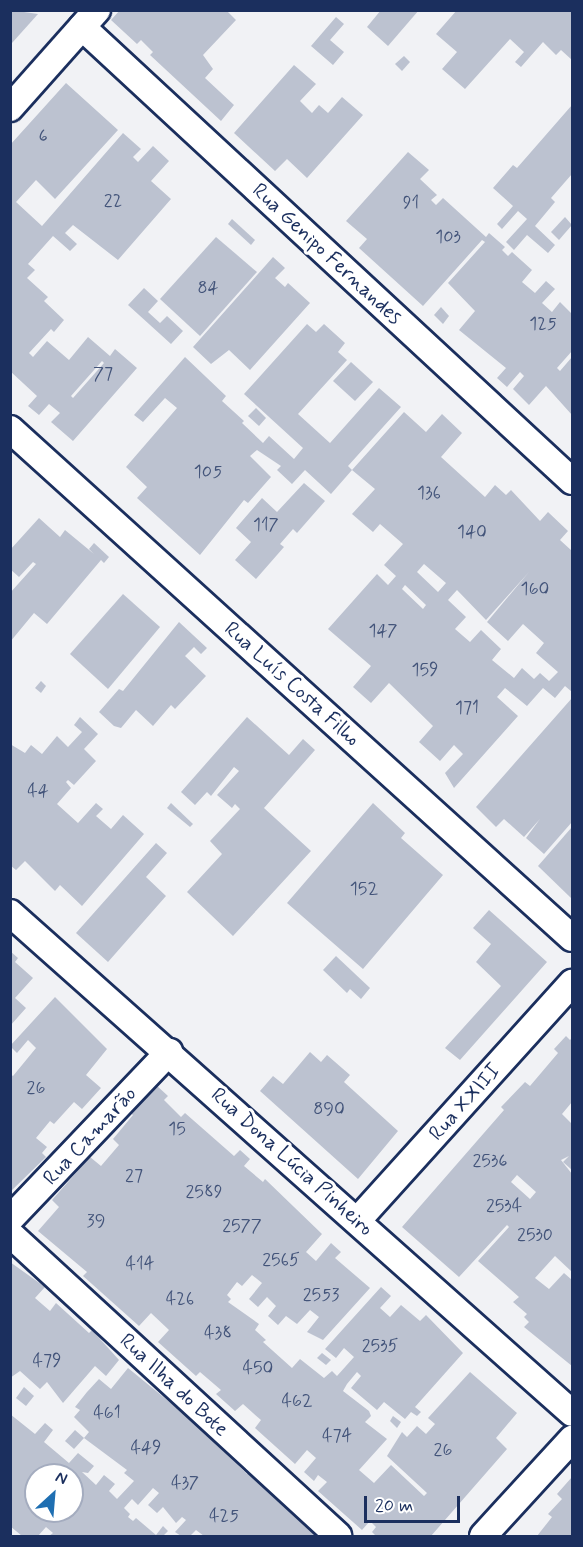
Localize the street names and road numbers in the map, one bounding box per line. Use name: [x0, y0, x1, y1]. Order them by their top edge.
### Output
street label: Rua Genipo Fernandes: [247, 178, 407, 330]
street label: Rua Luís Costa Filho: [219, 616, 365, 752]
street label: Rua XXIII: [424, 1058, 506, 1146]
street label: Rua Camarão: [39, 1082, 141, 1190]
street label: Rua Dona Lúcia Pinheiro: [206, 1083, 378, 1241]
street label: Rua Ilha do Bote: [113, 1327, 235, 1443]

